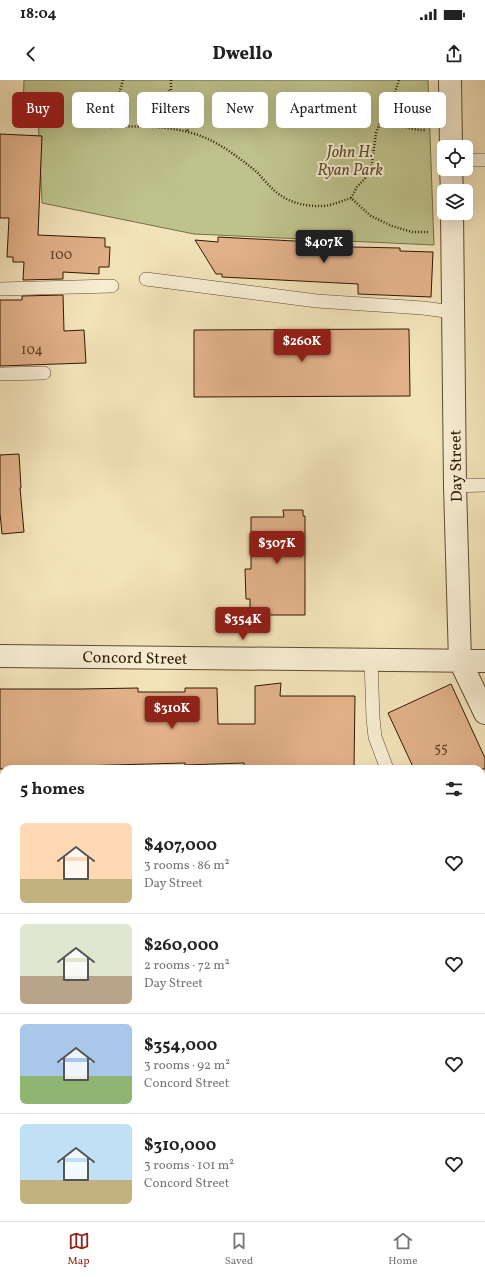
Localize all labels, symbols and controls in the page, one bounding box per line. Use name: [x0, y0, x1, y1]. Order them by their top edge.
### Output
text: 18:04: [20, 4, 57, 25]
text: Dwello: [212, 42, 273, 67]
icon: back: [20, 43, 42, 65]
icon: share: [443, 43, 465, 65]
chip: Buy: [12, 92, 64, 128]
chip: Rent: [72, 92, 129, 128]
chip: Filters: [137, 92, 204, 128]
chip: New: [212, 92, 268, 128]
chip: Apartment: [276, 92, 371, 128]
chip: House: [379, 92, 446, 128]
map controls: [437, 140, 473, 220]
button: locate: [437, 140, 473, 176]
park label: John H. Ryan Park: [317, 142, 383, 182]
button: layers: [437, 184, 473, 220]
pin: $407K: [296, 230, 352, 264]
text: $407K: [305, 234, 343, 252]
house number: 100: [50, 246, 72, 265]
pin: $260K: [274, 329, 330, 363]
text: $260K: [283, 333, 321, 351]
house number: 104: [21, 341, 43, 360]
street label: Day Street: [445, 429, 469, 502]
pin: $307K: [249, 531, 305, 565]
text: $307K: [258, 535, 296, 553]
pin: $354K: [215, 607, 271, 641]
text: $354K: [224, 611, 262, 629]
street label: Concord Street: [82, 647, 188, 671]
pin: $310K: [144, 696, 200, 730]
text: $310K: [154, 700, 190, 718]
house number: 55: [434, 739, 448, 758]
text: 5 homes: [20, 778, 85, 801]
icon: filters: [443, 778, 465, 800]
text: $407,000: [144, 834, 217, 857]
icon: home: [52, 839, 100, 887]
icon: heart: [443, 852, 465, 874]
text: 3 rooms · 86 m²: [144, 857, 229, 875]
text: Day Street: [144, 875, 203, 893]
text: $260,000: [144, 934, 219, 957]
icon: home: [52, 940, 100, 988]
icon: heart: [443, 953, 465, 975]
text: 2 rooms · 72 m²: [144, 957, 230, 975]
text: Day Street: [144, 975, 203, 993]
text: $354,000: [144, 1034, 217, 1057]
icon: home: [52, 1040, 100, 1088]
icon: heart: [443, 1053, 465, 1075]
text: 3 rooms · 92 m²: [144, 1057, 230, 1075]
text: Concord Street: [144, 1075, 229, 1093]
text: $310,000: [144, 1134, 216, 1157]
icon: home: [52, 1140, 100, 1188]
icon: heart: [443, 1153, 465, 1175]
text: 3 rooms · 101 m²: [144, 1157, 234, 1175]
text: Concord Street: [144, 1175, 229, 1193]
tab: Map: [68, 1230, 90, 1269]
tab: Saved: [225, 1230, 253, 1269]
tab: Home: [388, 1230, 417, 1269]

